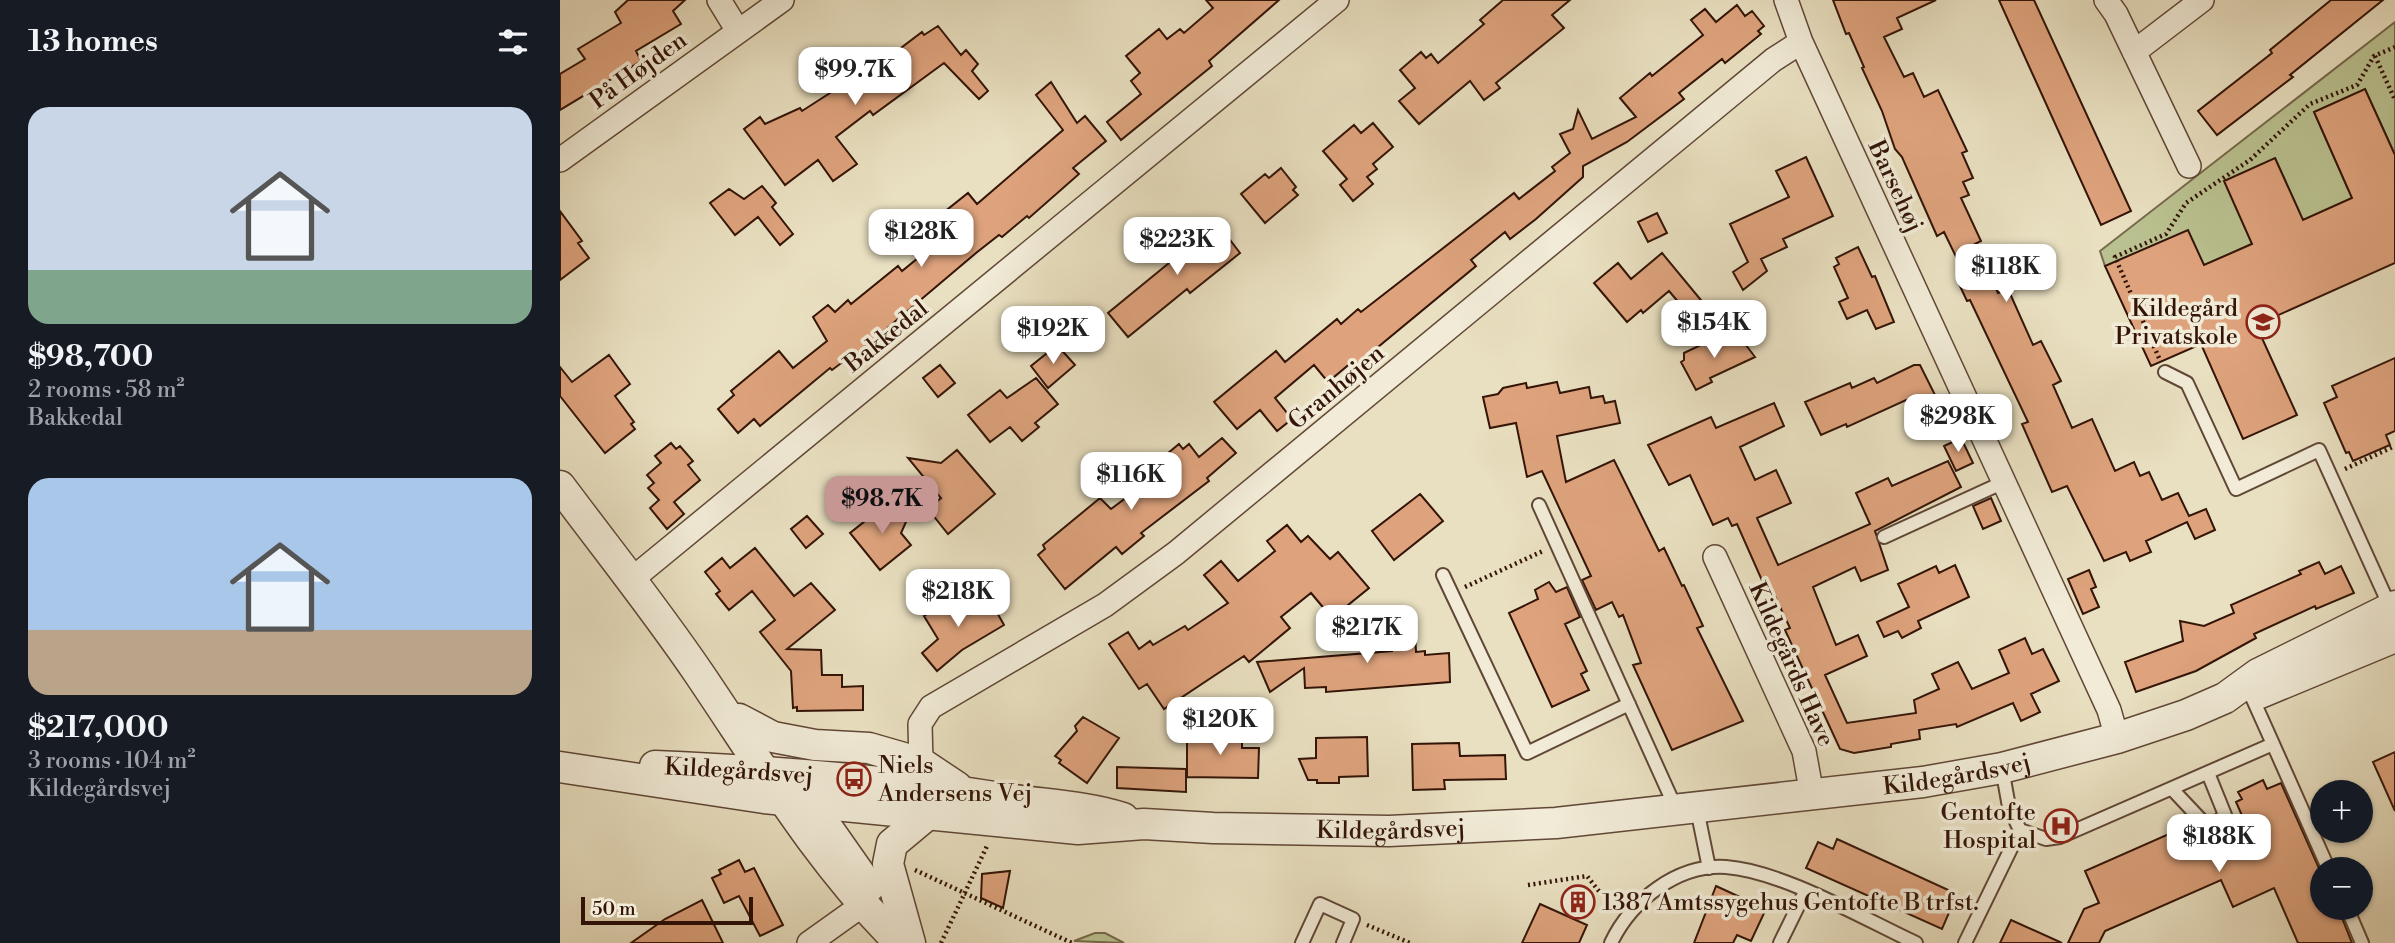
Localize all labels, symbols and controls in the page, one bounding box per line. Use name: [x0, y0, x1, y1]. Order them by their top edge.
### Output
text: 13 homes: [28, 23, 158, 61]
icon: filters: [494, 23, 532, 61]
street label: På Højden: [584, 25, 693, 116]
pin: $99.7K: [798, 48, 912, 107]
text: $99.7K: [814, 56, 896, 84]
street label: Barsehøj: [1860, 135, 1929, 237]
icon: home: [217, 153, 343, 279]
pin: $128K: [872, 210, 970, 269]
text: $128K: [885, 218, 957, 246]
pin: $223K: [1128, 218, 1226, 277]
text: $223K: [1140, 226, 1214, 254]
pin: $118K: [1957, 244, 2055, 304]
text: $118K: [1971, 253, 2041, 281]
street label: Bakkedal: [838, 294, 934, 380]
place label: Kildegård Privatskole: [2115, 294, 2238, 352]
pin: $154K: [1665, 300, 1763, 360]
school or university icon: Kildegård Privatskole: [2244, 303, 2282, 341]
pin: $192K: [1004, 306, 1102, 366]
text: $154K: [1677, 309, 1751, 337]
text: $192K: [1017, 315, 1089, 343]
text: $98,700: [28, 338, 153, 376]
street label: Granhøjen: [1282, 339, 1391, 437]
text: 2 rooms · 58 m²: [28, 376, 185, 404]
pin: $298K: [1909, 394, 2007, 454]
text: $298K: [1920, 403, 1996, 431]
text: Bakkedal: [28, 404, 123, 432]
pin: $116K: [1082, 452, 1180, 512]
text: $116K: [1097, 461, 1165, 489]
pin: $98.7K: [825, 476, 939, 536]
text: $98.7K: [841, 485, 923, 513]
icon: home: [217, 524, 343, 650]
pin: $218K: [909, 570, 1007, 629]
street label: Kildegårds Have: [1741, 577, 1841, 751]
text: $218K: [922, 578, 994, 606]
pin: $217K: [1318, 606, 1416, 665]
text: $217K: [1332, 614, 1402, 642]
pin: $120K: [1171, 698, 1269, 757]
text: $120K: [1183, 706, 1257, 734]
text: $217,000: [28, 709, 169, 747]
text: 3 rooms · 104 m²: [28, 747, 196, 775]
street label: Kildegårdsvej: [1881, 747, 2034, 802]
place label: Niels Andersens Vej: [877, 751, 1032, 809]
street label: Kildegårdsvej: [664, 752, 815, 792]
bus stop icon: Niels Andersens Vej: [835, 760, 873, 798]
text: Kildegårdsvej: [28, 775, 171, 803]
map controls: [2310, 780, 2373, 920]
button: +: [2310, 780, 2373, 843]
place label: Gentofte Hospital: [1941, 798, 2036, 856]
hospital icon: Gentofte Hospital: [2042, 807, 2080, 845]
street label: Kildegårdsvej: [1316, 813, 1466, 847]
pin: $188K: [2170, 814, 2268, 874]
text: $188K: [2183, 823, 2255, 851]
button: −: [2310, 857, 2373, 920]
building icon: 1387 Amtssygehus Gentofte B trfst.: [1559, 883, 1597, 921]
place label: 1387 Amtssygehus Gentofte B trfst.: [1602, 888, 1979, 918]
scale bar: [581, 894, 752, 926]
text: 50 m: [592, 897, 636, 921]

